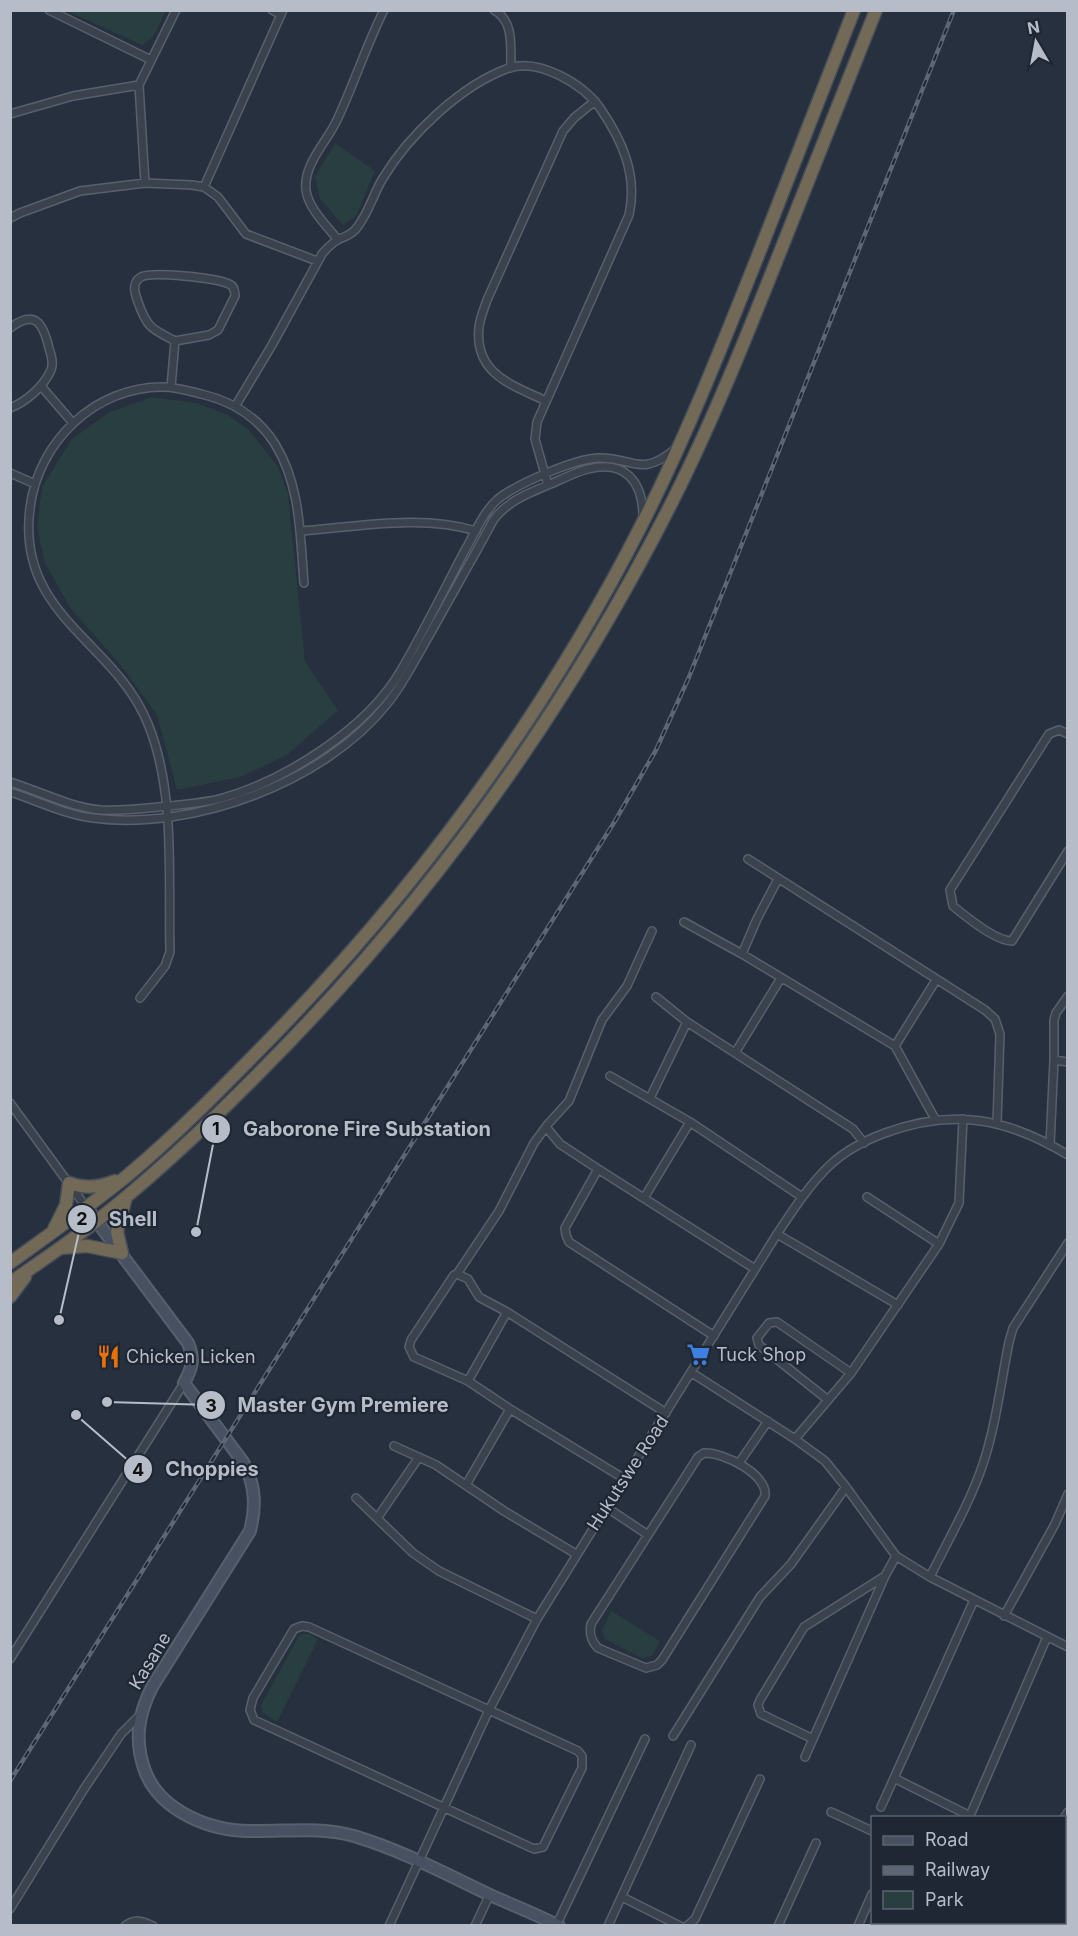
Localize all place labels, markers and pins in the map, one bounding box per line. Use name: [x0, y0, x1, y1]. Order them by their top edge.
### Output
callout: Gaborone Fire Substation: [201, 1110, 503, 1148]
callout: Shell: [67, 1200, 169, 1238]
supermarket icon: Tuck Shop: [685, 1342, 711, 1368]
restaurant icon: Chicken Licken: [95, 1344, 121, 1370]
place label: Tuck Shop: [716, 1344, 806, 1365]
place label: Chicken Licken: [126, 1346, 256, 1367]
callout: Master Gym Premiere: [196, 1386, 461, 1424]
callout: Choppies: [123, 1450, 270, 1488]

